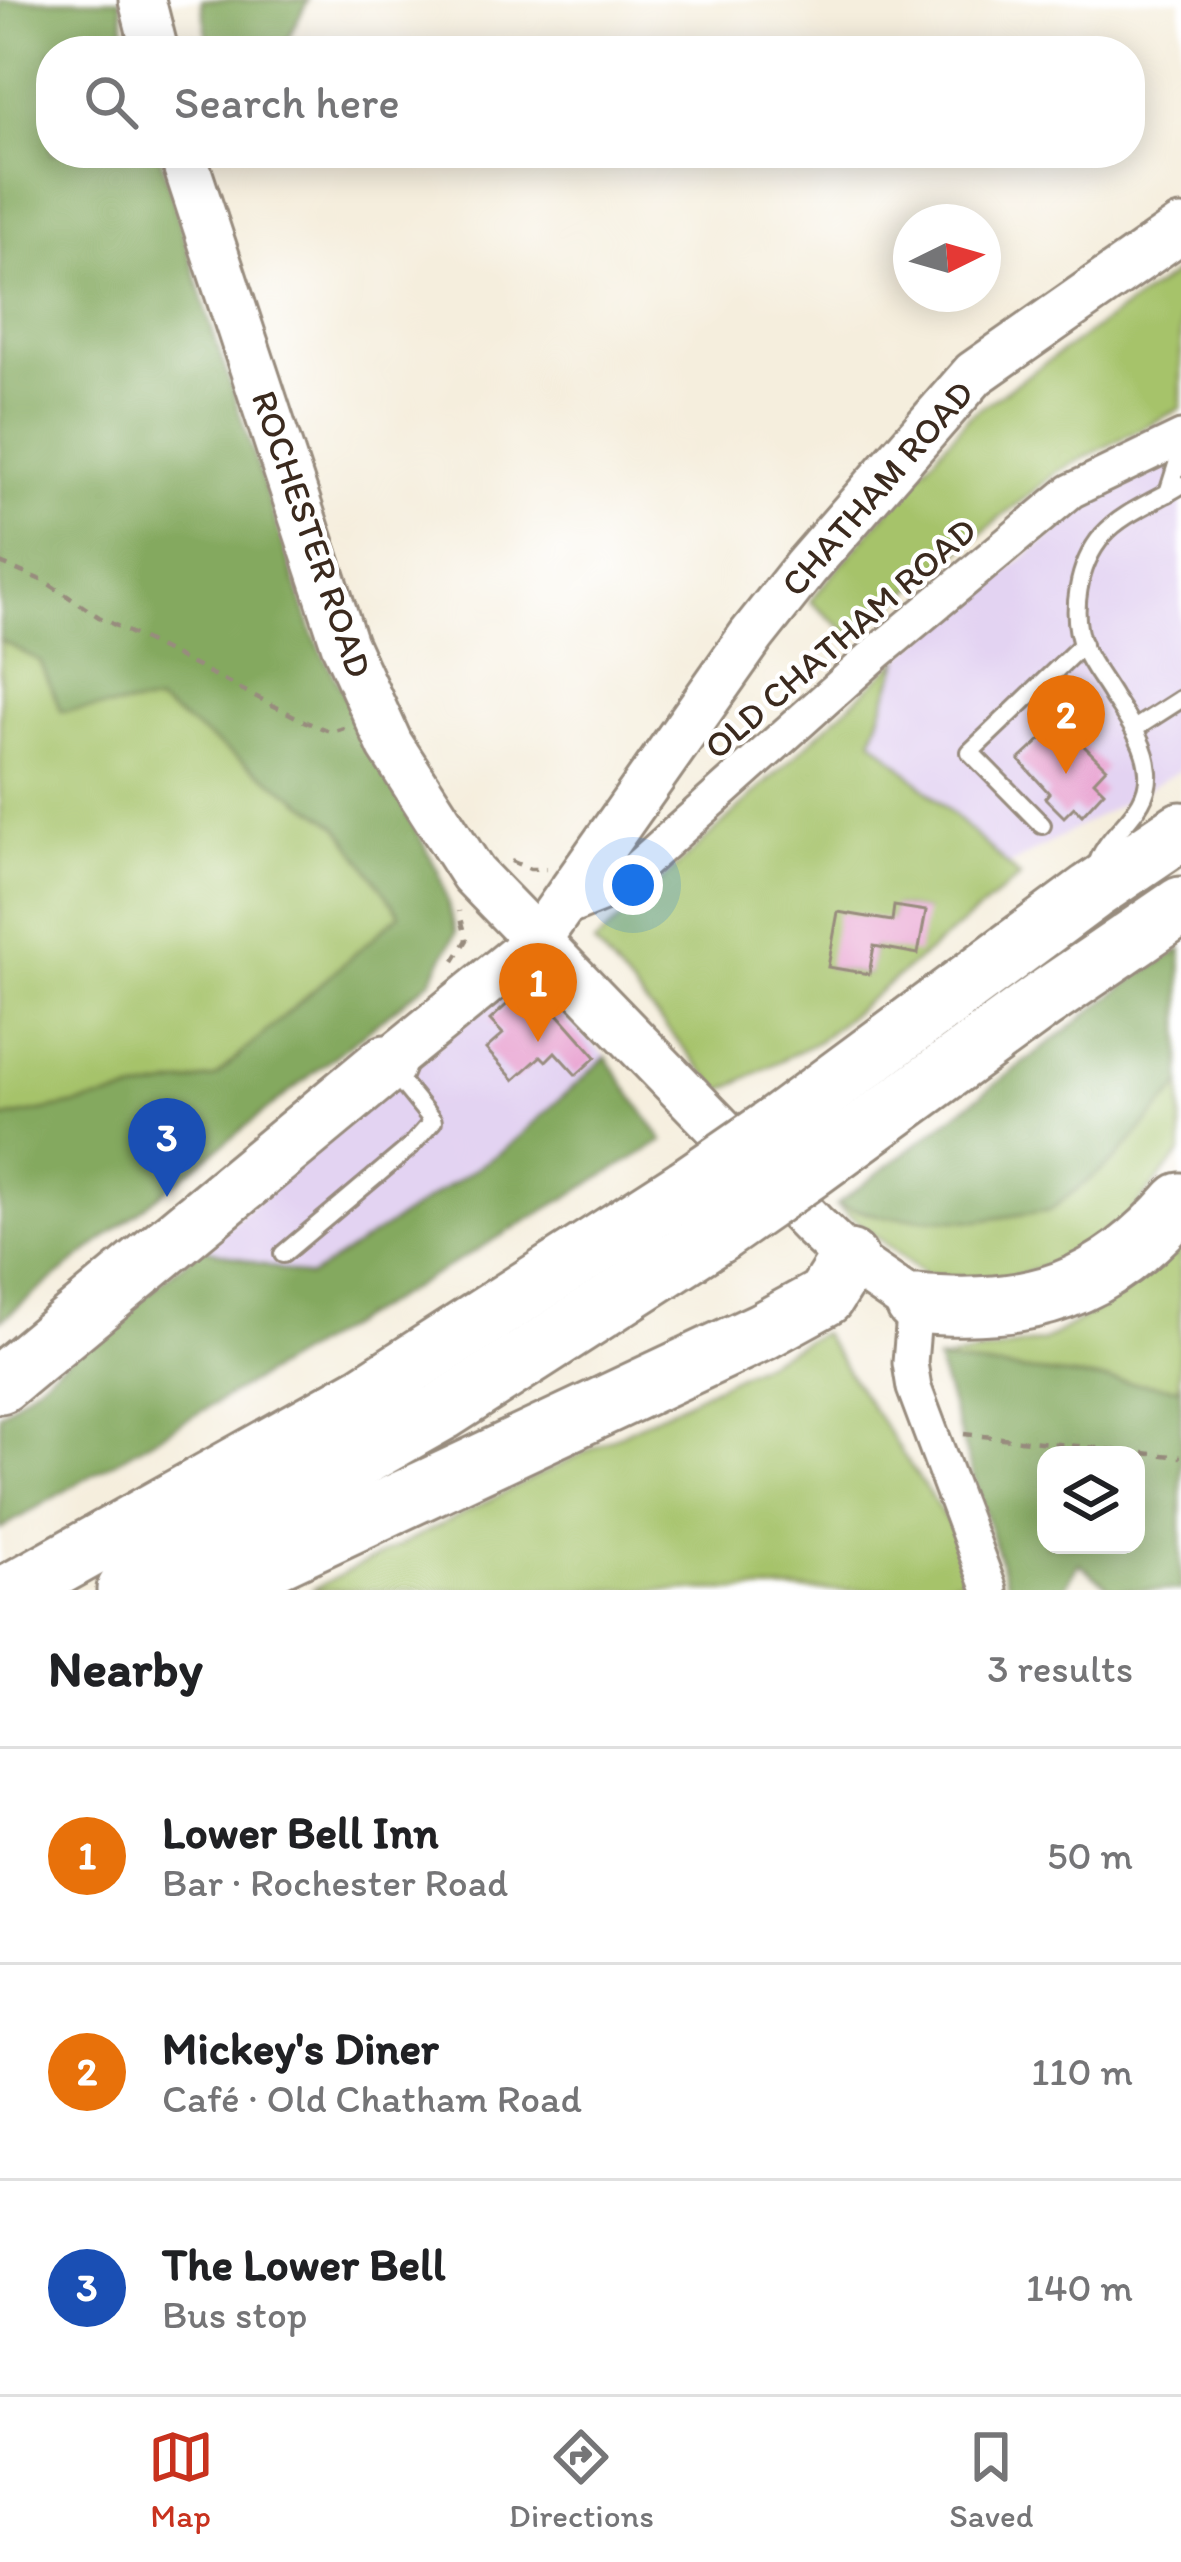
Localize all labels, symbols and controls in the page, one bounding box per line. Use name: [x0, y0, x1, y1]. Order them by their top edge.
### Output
search box: [36, 36, 1145, 168]
icon: search: [78, 69, 144, 135]
text: Search here: [174, 75, 400, 129]
north arrow: [893, 204, 1001, 312]
street label: CHATHAM ROAD: [772, 371, 982, 605]
street label: ROCHESTER ROAD: [243, 385, 381, 683]
street label: OLD CHATHAM ROAD: [695, 508, 985, 768]
pin: 2: [1027, 675, 1105, 774]
your location: [603, 855, 663, 915]
pin: 1: [499, 943, 577, 1042]
pin: 3: [128, 1098, 206, 1197]
map controls: [1037, 1446, 1145, 1554]
button: layers: [1037, 1446, 1145, 1554]
text: Nearby: [48, 1638, 203, 1699]
text: 3 results: [987, 1645, 1133, 1692]
text: Lower Bell Inn: [162, 1805, 439, 1859]
text: 1: [78, 1832, 96, 1879]
text: 50 m: [1047, 1832, 1133, 1879]
text: Bar · Rochester Road: [162, 1859, 508, 1906]
text: Mickey's Diner: [162, 2021, 439, 2075]
text: 2: [77, 2048, 97, 2095]
text: 110 m: [1031, 2048, 1133, 2095]
text: Café · Old Chatham Road: [162, 2075, 582, 2122]
text: The Lower Bell: [162, 2237, 445, 2291]
text: 3: [76, 2264, 98, 2311]
text: 140 m: [1026, 2264, 1133, 2311]
text: Bus stop: [162, 2291, 307, 2338]
tab: Map: [148, 2424, 214, 2535]
tab: Directions: [509, 2424, 654, 2535]
tab: Saved: [949, 2424, 1033, 2535]

